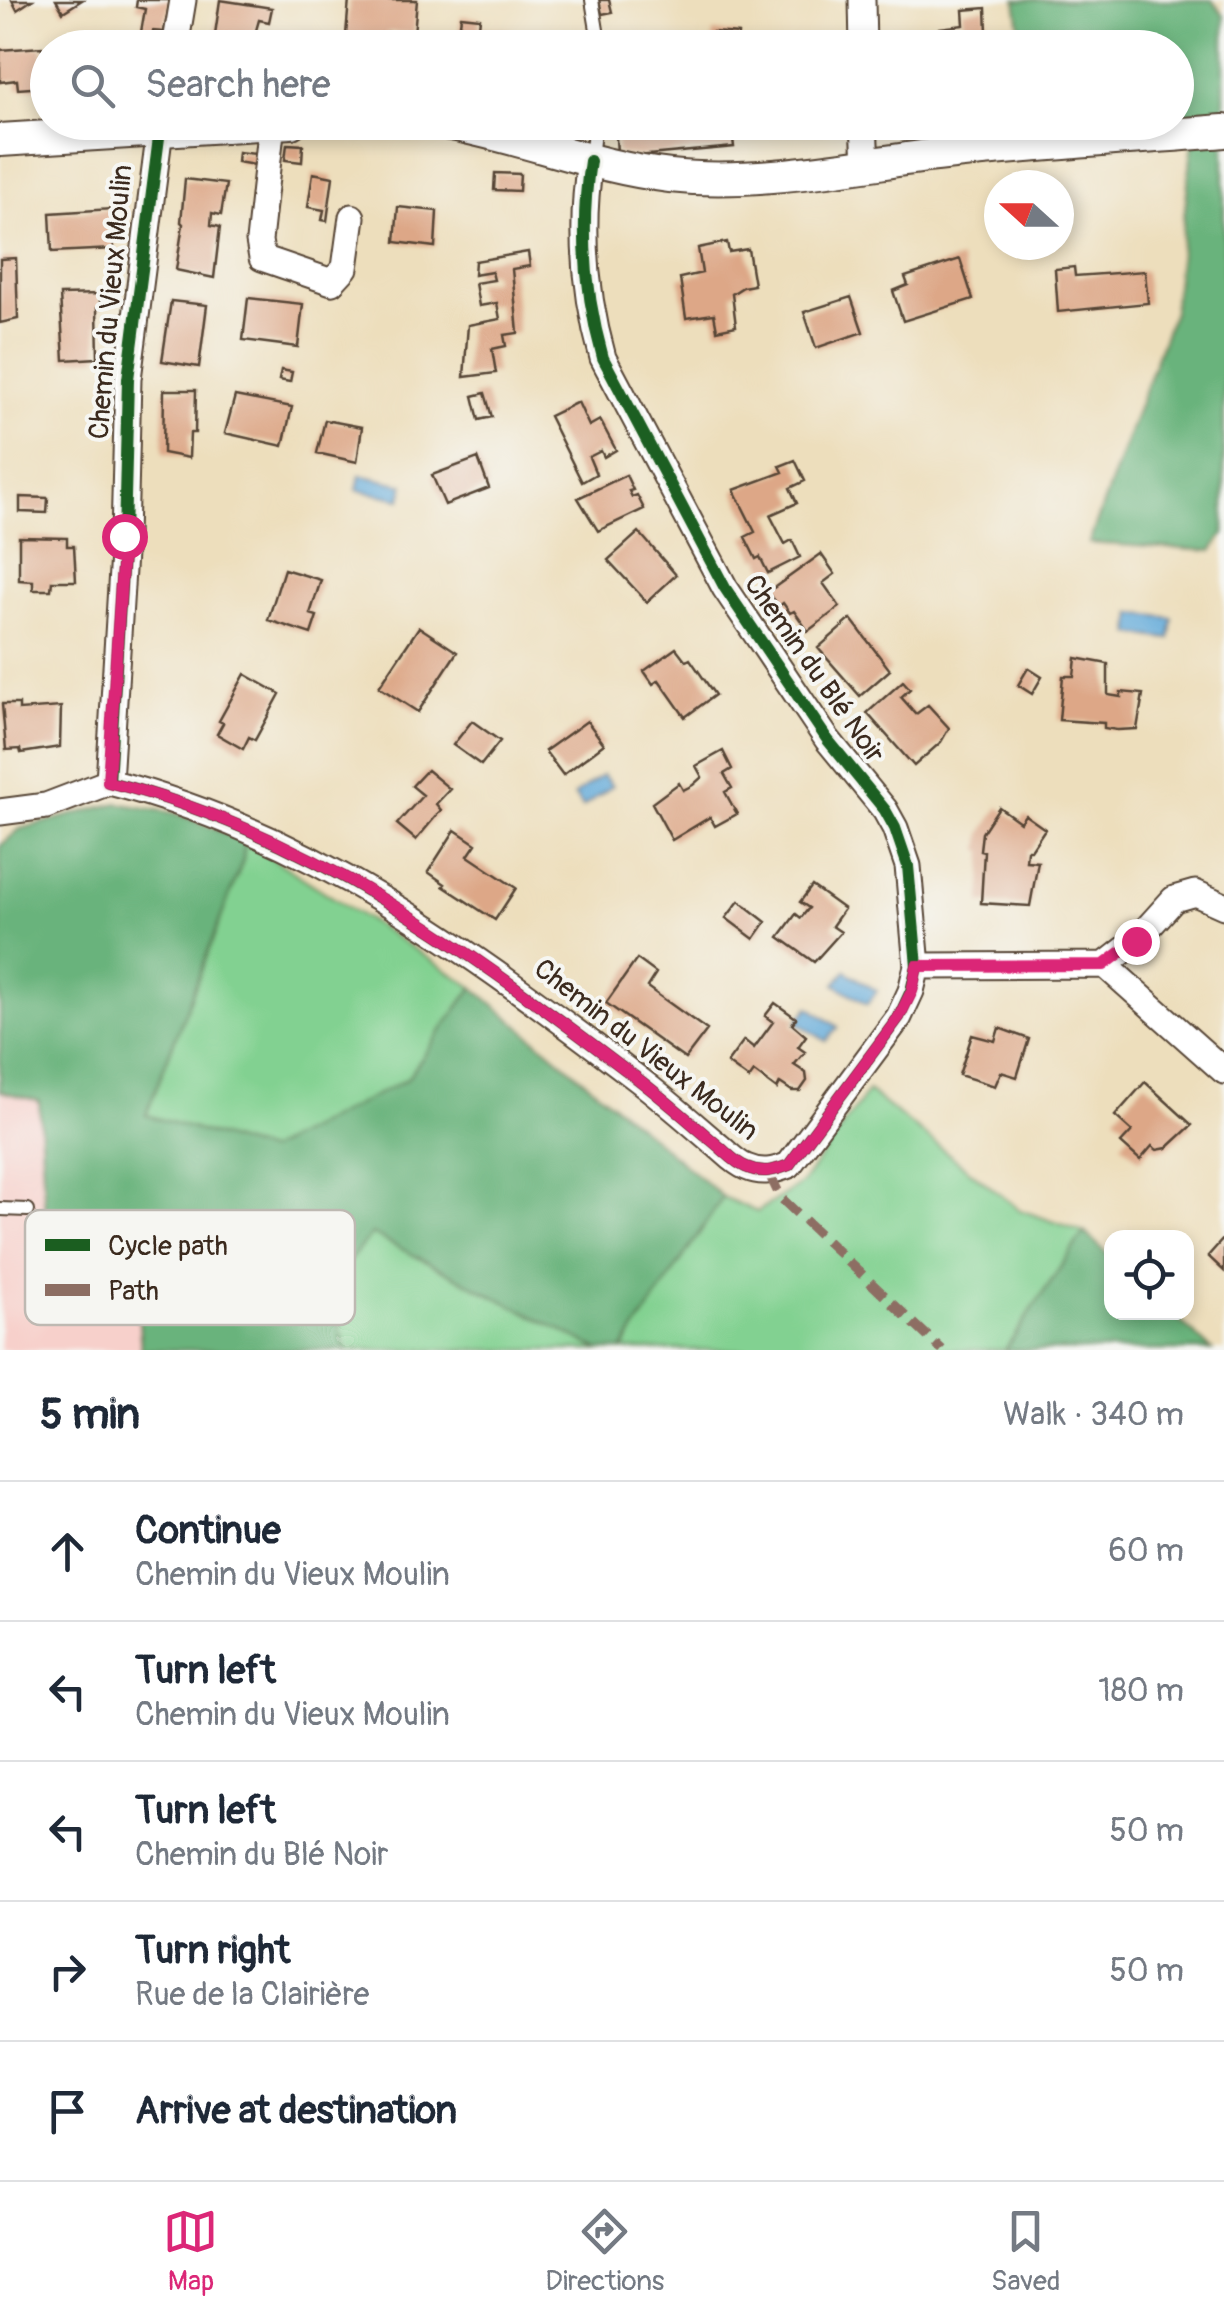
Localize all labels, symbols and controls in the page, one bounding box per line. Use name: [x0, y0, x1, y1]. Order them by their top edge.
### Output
search box: [30, 30, 1194, 140]
icon: search: [65, 58, 120, 113]
text: Search here: [145, 61, 331, 109]
street label: Chemin du Vieux Moulin: [82, 163, 140, 441]
north arrow: [984, 170, 1074, 260]
route start: [102, 514, 148, 560]
street label: Chemin du Blé Noir: [736, 568, 892, 770]
route end: [1114, 919, 1160, 965]
street label: Chemin du Vieux Moulin: [527, 951, 765, 1149]
legend: [25, 1210, 355, 1325]
text: Cycle path: [108, 1229, 228, 1264]
map controls: [1104, 1230, 1194, 1320]
button: locate: [1104, 1230, 1194, 1320]
text: Path: [108, 1274, 159, 1309]
text: 5 min: [40, 1389, 140, 1441]
text: Walk · 340 m: [1003, 1395, 1184, 1435]
text: Continue: [135, 1507, 281, 1555]
icon: ahead: [40, 1524, 95, 1579]
text: 60 m: [1108, 1531, 1184, 1571]
text: Chemin du Vieux Moulin: [135, 1555, 450, 1595]
text: Turn left: [135, 1647, 276, 1695]
icon: left: [40, 1664, 95, 1719]
text: 180 m: [1098, 1671, 1184, 1711]
text: Chemin du Vieux Moulin: [135, 1695, 450, 1735]
text: Turn left: [135, 1787, 276, 1835]
icon: left: [40, 1804, 95, 1859]
text: 50 m: [1109, 1811, 1184, 1851]
text: Chemin du Blé Noir: [135, 1835, 388, 1875]
text: Turn right: [135, 1927, 290, 1975]
icon: right: [40, 1944, 95, 1999]
text: 50 m: [1109, 1951, 1184, 1991]
text: Rue de la Clairière: [135, 1975, 369, 2015]
icon: arrive: [40, 2084, 95, 2139]
text: Arrive at destination: [135, 2087, 457, 2135]
tab: Map: [163, 2204, 218, 2299]
tab: Directions: [545, 2204, 664, 2299]
tab: Saved: [991, 2204, 1061, 2299]

